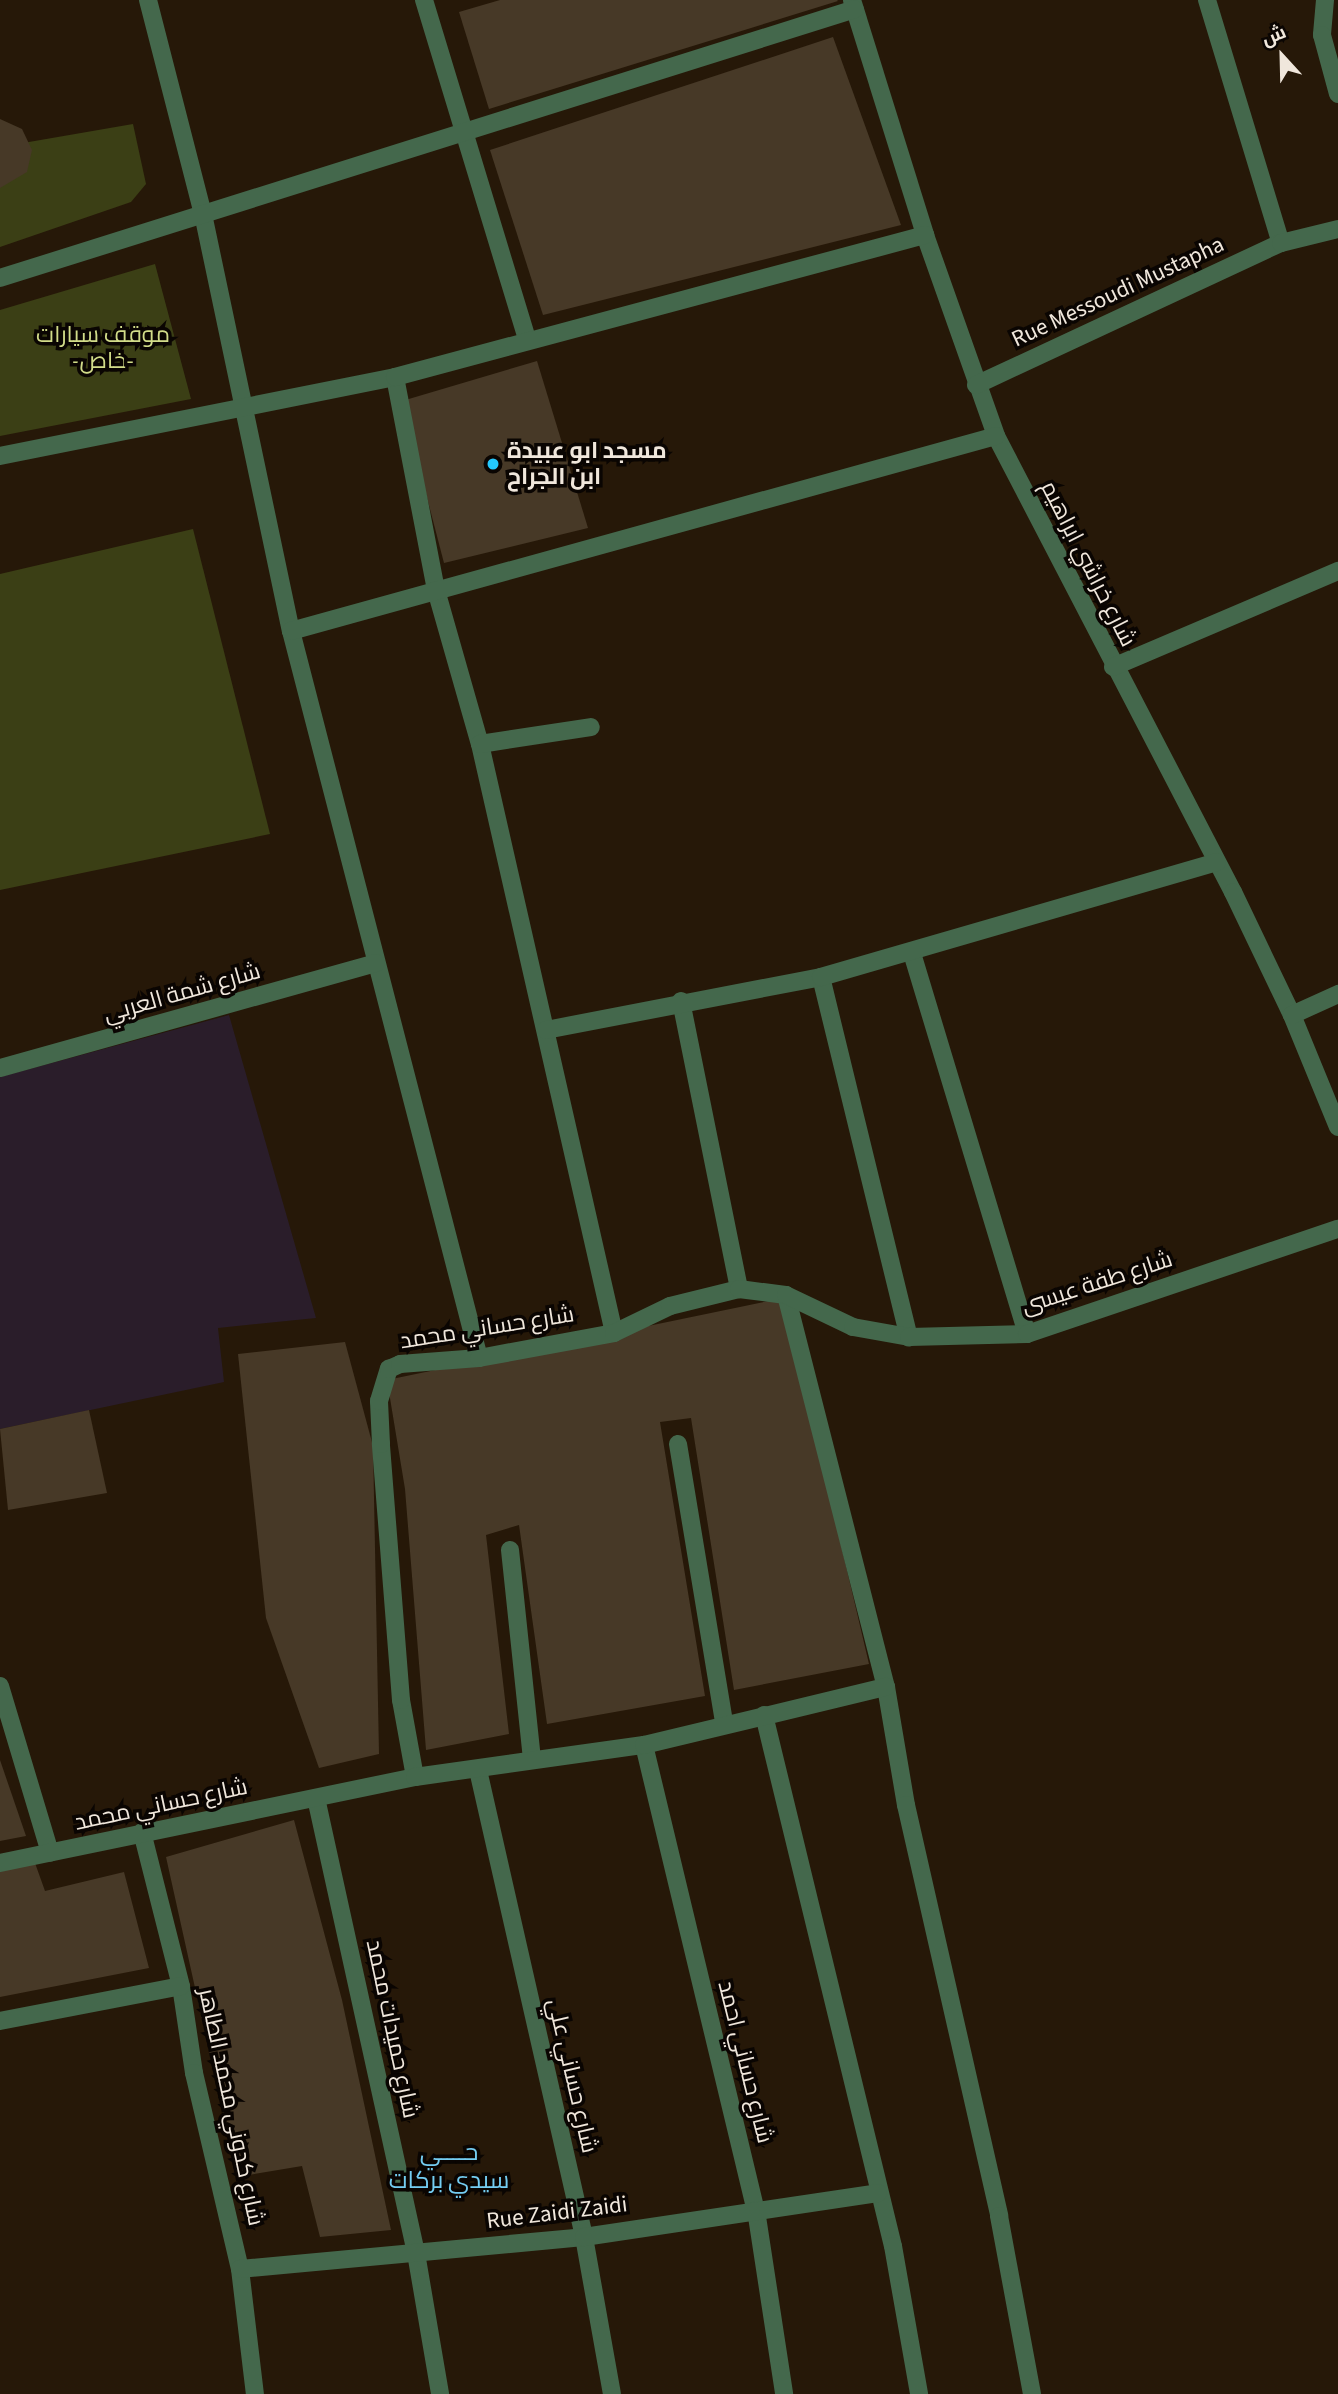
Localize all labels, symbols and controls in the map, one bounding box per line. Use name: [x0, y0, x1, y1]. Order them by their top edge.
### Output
text: ش: [1258, 19, 1290, 53]
north arrow: [1247, 21, 1317, 91]
street label: Rue Messoudi Mustapha: [1007, 231, 1229, 353]
park label: موقف سيارات -خاص-: [36, 321, 170, 375]
place label: مسجد ابو عبيدة ابن الجراح: [507, 437, 667, 491]
marker: مسجد ابو عبيدة ابن الجراح: [485, 456, 501, 472]
street label: شارع خراشي ابراهيم: [1034, 476, 1142, 652]
street label: شارع شمة العربي: [100, 957, 264, 1029]
street label: شارع طفة عيسى: [1018, 1246, 1176, 1320]
street label: شارع حساني محمد: [398, 1301, 576, 1355]
street label: شارع حساني محمد: [72, 1773, 250, 1837]
street label: شارع حميدات محمد: [360, 1937, 424, 2121]
street label: شارع حساني احمد: [711, 1978, 779, 2146]
street label: شارع كدوني محمد الطاهر: [192, 1986, 270, 2228]
street label: شارع حساني علي: [541, 1996, 603, 2156]
district label: حــــي سيدي بركات: [389, 2139, 509, 2195]
street label: Rue Zaidi Zaidi: [485, 2191, 629, 2235]

